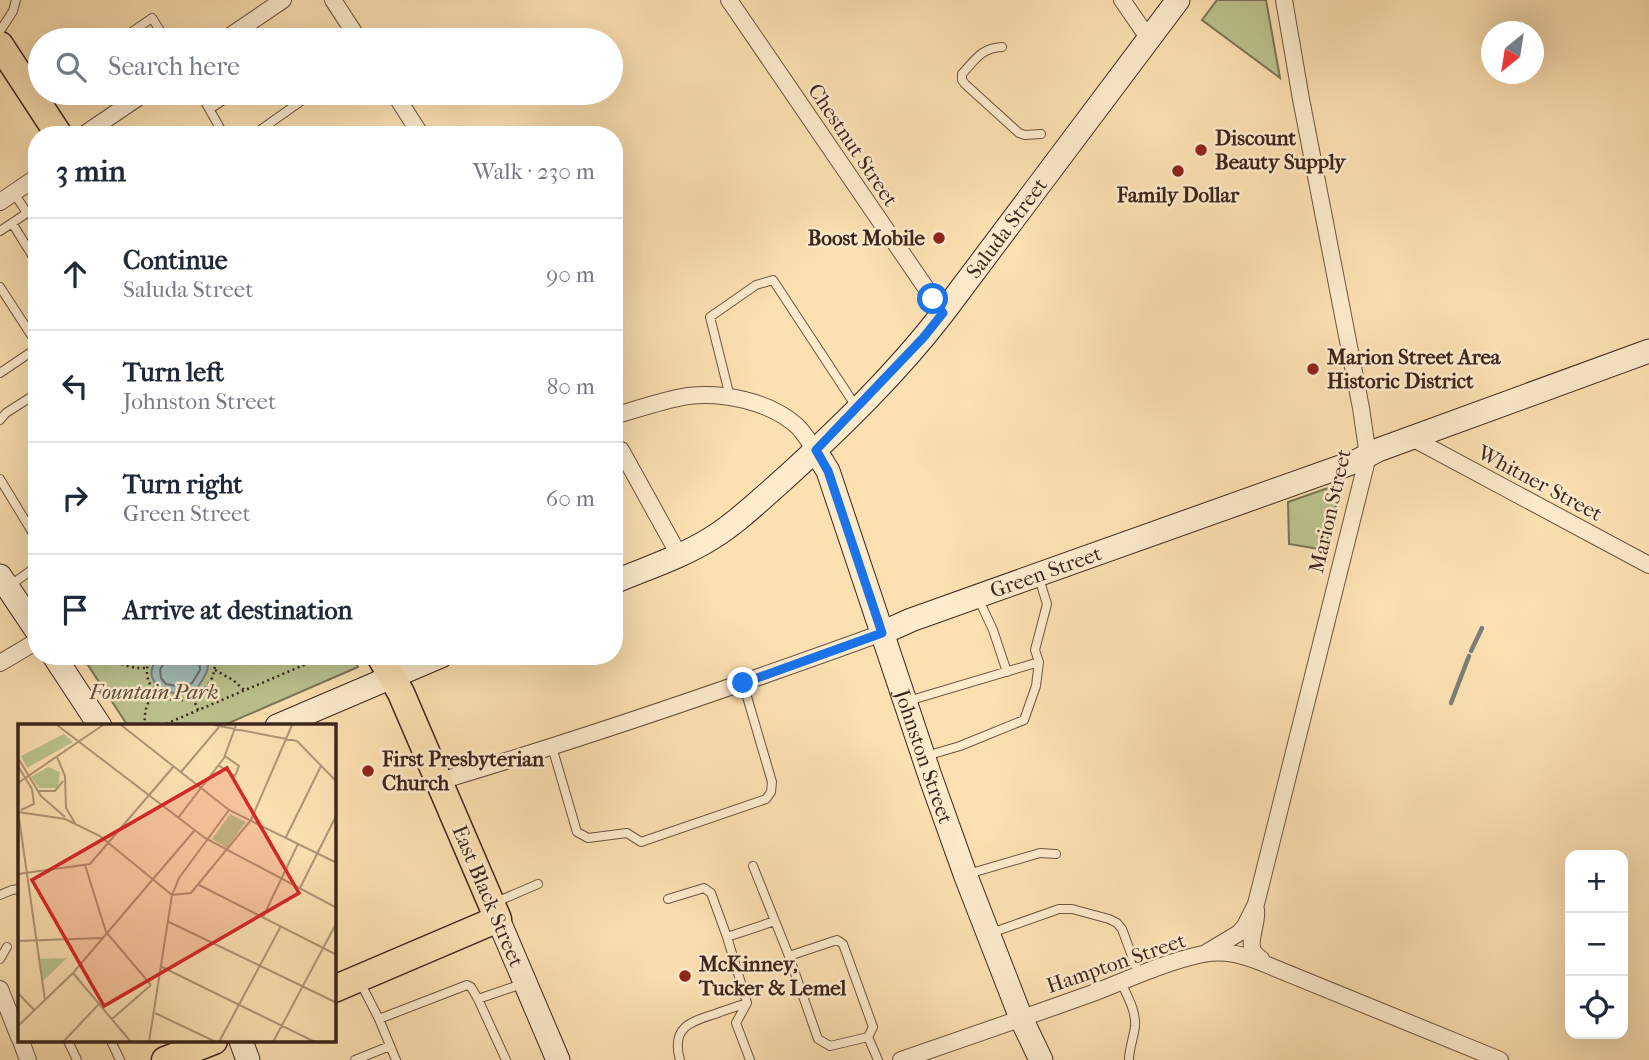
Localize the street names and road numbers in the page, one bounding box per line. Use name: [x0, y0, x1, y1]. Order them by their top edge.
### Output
street label: Chestnut Street: [803, 79, 903, 211]
street label: Saluda Street: [961, 173, 1052, 283]
street label: Whitner Street: [1473, 440, 1607, 526]
street label: Marion Street: [1304, 446, 1356, 575]
street label: Green Street: [987, 541, 1105, 603]
street label: Johnston Street: [889, 685, 958, 827]
street label: East Black Street: [447, 822, 529, 971]
street label: Hampton Street: [1043, 928, 1189, 998]

